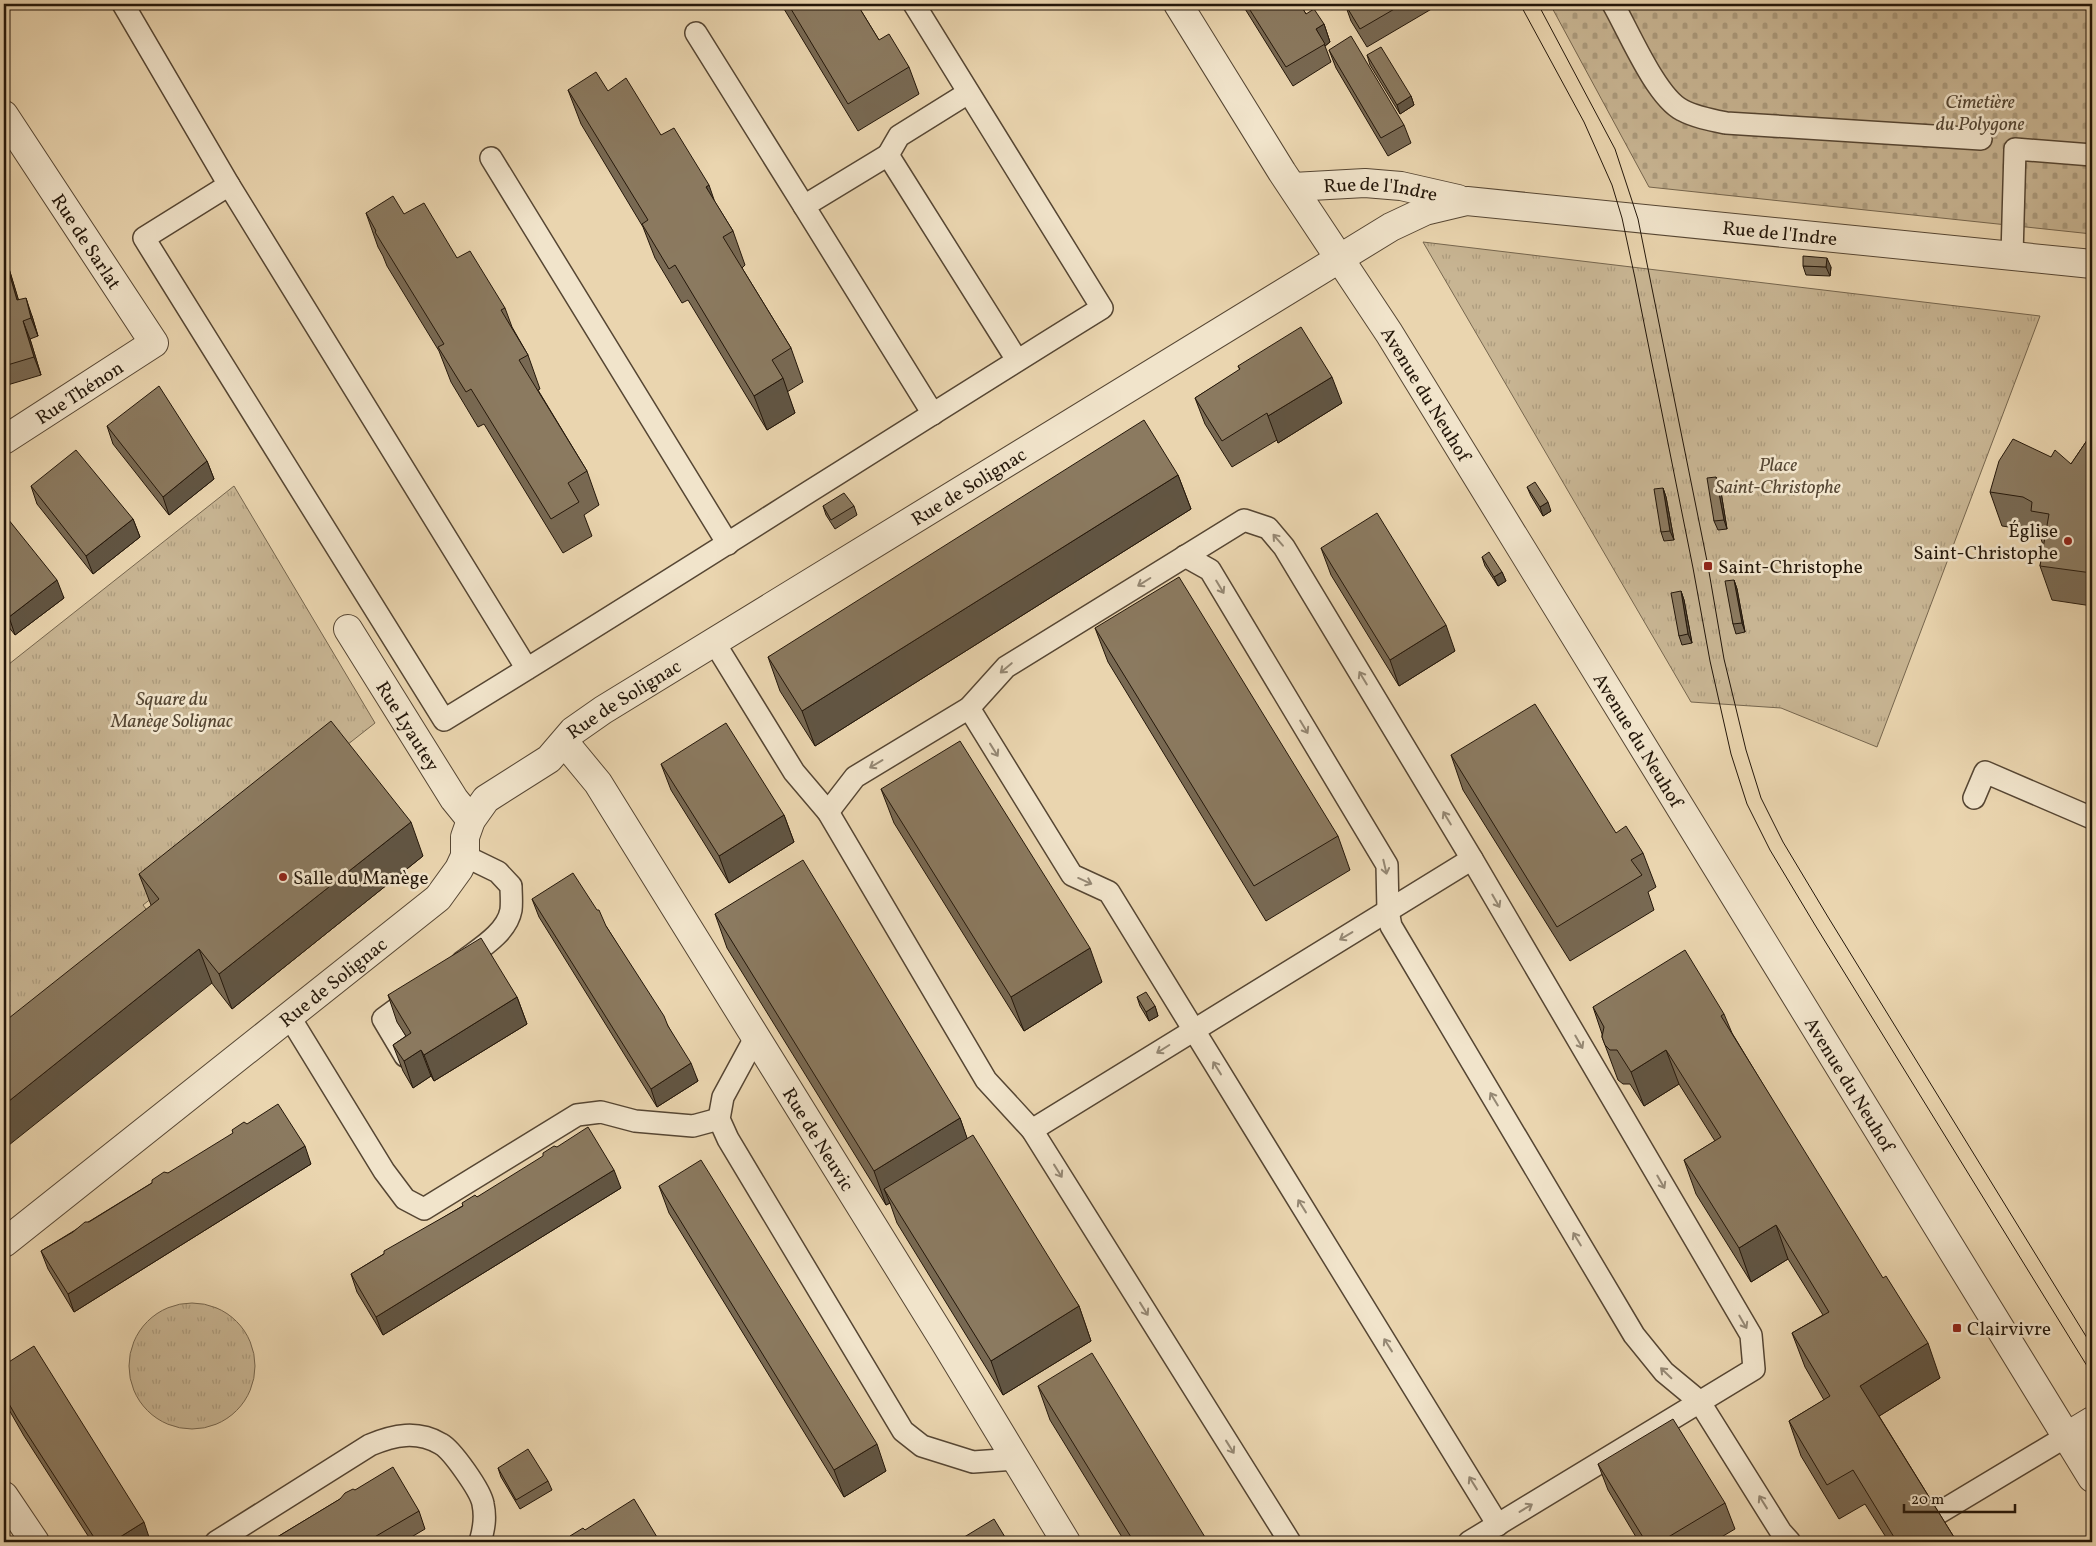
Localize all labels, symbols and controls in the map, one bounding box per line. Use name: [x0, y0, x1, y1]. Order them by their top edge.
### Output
park label: Cimetière du Polygone: [1936, 90, 2024, 138]
street label: Rue de l'Indre: [1323, 172, 1440, 209]
street label: Rue de Sarlat: [44, 189, 126, 295]
street label: Rue de l'Indre: [1721, 216, 1838, 253]
street label: Avenue du Neuhof: [1373, 323, 1476, 468]
street label: Rue Thénon: [31, 356, 129, 432]
street label: Rue de Solignac: [907, 442, 1032, 533]
park label: Place Saint-Christophe: [1715, 453, 1841, 501]
place label: Église Saint-Christophe: [1913, 519, 2058, 567]
one-way arrow: [1273, 533, 1284, 546]
marker: Église Saint-Christophe: [2062, 535, 2074, 547]
place label: Saint-Christophe: [1718, 555, 1863, 581]
marker: Saint-Christophe: [1702, 560, 1714, 572]
one-way arrow: [1137, 577, 1151, 587]
one-way arrow: [1216, 580, 1226, 594]
street label: Rue de Solignac: [562, 654, 687, 746]
one-way arrow: [1000, 663, 1013, 674]
street label: Avenue du Neuhof: [1586, 669, 1689, 814]
one-way arrow: [1358, 672, 1368, 686]
street label: Rue Lyautey: [369, 677, 445, 777]
park label: Square du Manège Solignac: [110, 687, 233, 735]
one-way arrow: [1299, 719, 1309, 733]
one-way arrow: [990, 742, 1000, 756]
one-way arrow: [870, 759, 884, 769]
one-way arrow: [1441, 811, 1451, 825]
one-way arrow: [1381, 859, 1390, 875]
place label: Salle du Manège: [293, 866, 429, 892]
marker: Salle du Manège: [277, 871, 289, 883]
one-way arrow: [1077, 877, 1092, 887]
one-way arrow: [1492, 894, 1502, 908]
street label: Rue de Solignac: [275, 932, 393, 1034]
one-way arrow: [1340, 932, 1354, 942]
street label: Avenue du Neuhof: [1797, 1013, 1900, 1158]
one-way arrow: [1574, 1034, 1584, 1048]
one-way arrow: [1157, 1044, 1171, 1054]
one-way arrow: [1212, 1061, 1222, 1075]
street label: Rue de Neuvic: [775, 1083, 859, 1197]
one-way arrow: [1488, 1092, 1498, 1106]
one-way arrow: [1053, 1164, 1063, 1178]
one-way arrow: [1656, 1174, 1666, 1189]
one-way arrow: [1297, 1200, 1307, 1214]
one-way arrow: [1571, 1232, 1581, 1246]
one-way arrow: [1139, 1302, 1149, 1316]
one-way arrow: [1739, 1314, 1749, 1328]
place label: Clairvivre: [1967, 1317, 2051, 1343]
marker: Clairvivre: [1951, 1322, 1963, 1334]
one-way arrow: [1382, 1338, 1392, 1352]
one-way arrow: [1660, 1367, 1673, 1379]
one-way arrow: [1225, 1440, 1235, 1454]
one-way arrow: [1467, 1476, 1478, 1490]
scale bar: [1904, 1481, 2015, 1513]
text: 20 m: [1911, 1490, 1944, 1511]
one-way arrow: [1757, 1496, 1767, 1510]
one-way arrow: [1518, 1502, 1532, 1512]

